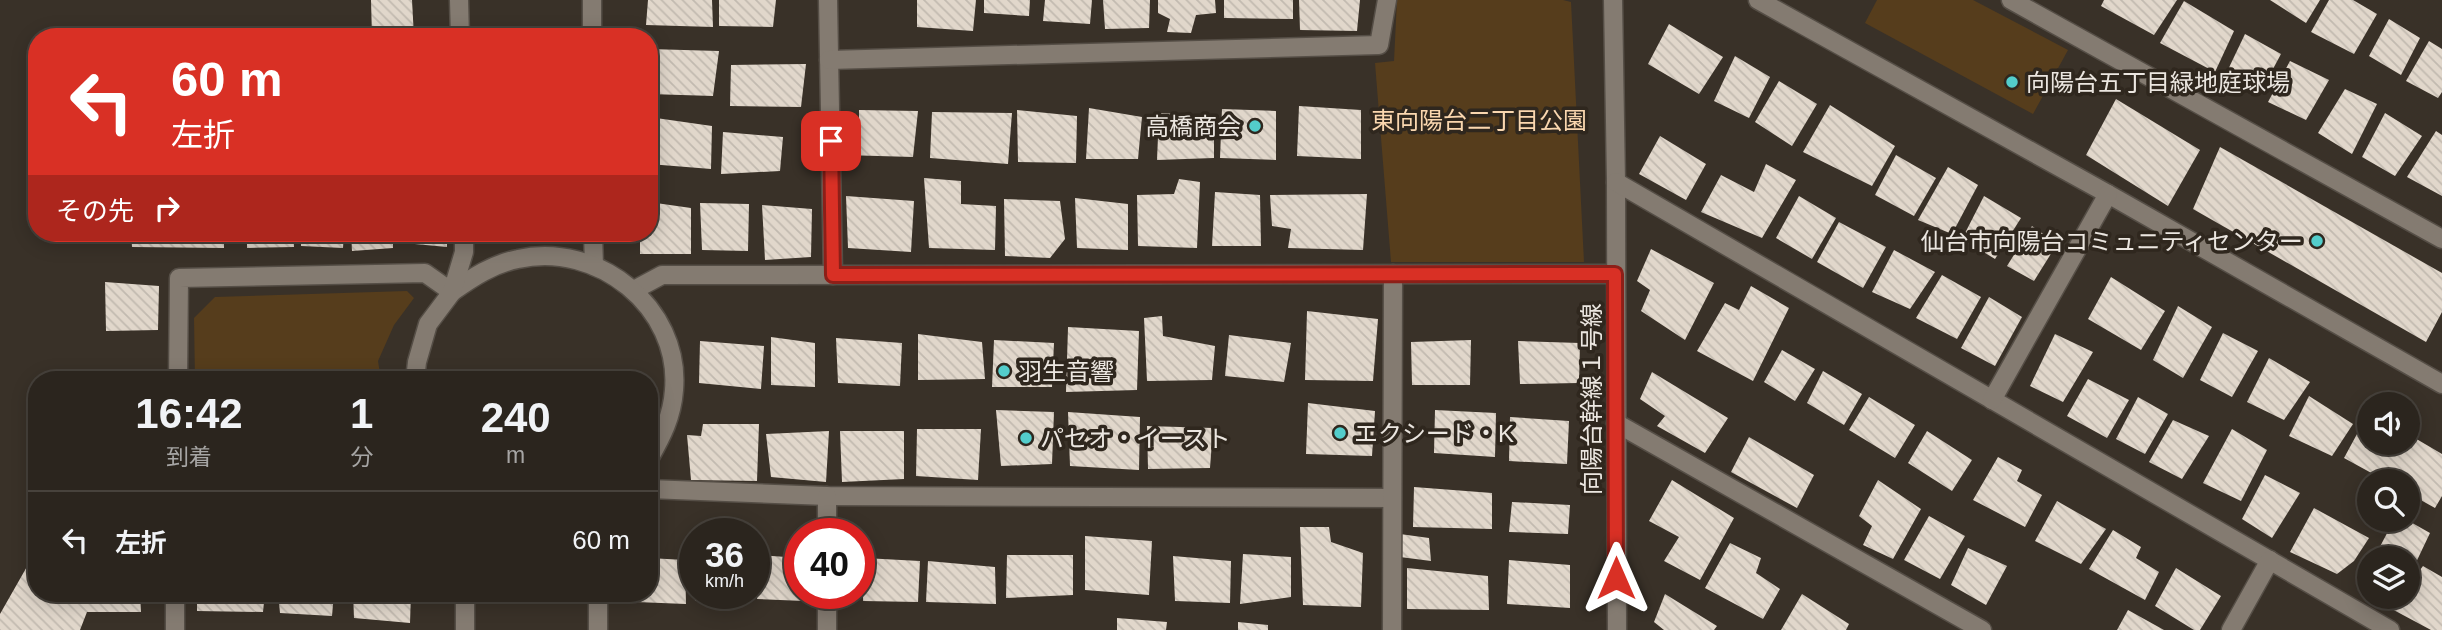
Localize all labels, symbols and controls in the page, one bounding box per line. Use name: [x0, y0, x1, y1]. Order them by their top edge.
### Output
text: 60 m: [171, 52, 283, 106]
icon: left: [56, 56, 147, 147]
place label: 向陽台五丁目緑地庭球場: [2026, 69, 2290, 96]
marker: 向陽台五丁目緑地庭球場: [2004, 74, 2020, 90]
park label: 東向陽台二丁目公園: [1371, 107, 1587, 134]
pin: [801, 111, 861, 171]
place label: 高橋商会: [1145, 113, 1241, 140]
text: 左折: [171, 117, 235, 153]
marker: 高橋商会: [1247, 118, 1263, 134]
icon: arrive: [812, 122, 850, 160]
icon: right: [148, 189, 186, 227]
text: その先: [56, 196, 134, 226]
place label: 仙台市向陽台コミュニティセンター: [1920, 228, 2303, 255]
marker: 仙台市向陽台コミュニティセンター: [2309, 233, 2325, 249]
street label: 向陽台幹線１号線: [1578, 303, 1605, 495]
place label: 羽生音響: [1018, 358, 1114, 385]
marker: 羽生音響: [996, 363, 1012, 379]
text: 16:42: [135, 390, 243, 437]
text: 1: [350, 390, 373, 437]
map controls: [2357, 392, 2420, 609]
button: sound: [2357, 392, 2420, 455]
text: 240: [481, 394, 551, 441]
place label: エクシード・K: [1354, 420, 1514, 447]
place label: パセオ・イースト: [1040, 425, 1231, 452]
marker: エクシード・K: [1332, 425, 1348, 441]
marker: パセオ・イースト: [1018, 430, 1034, 446]
text: m: [506, 442, 525, 468]
text: 到着: [166, 444, 212, 470]
text: 分: [350, 444, 373, 470]
button: search: [2357, 469, 2420, 532]
speed limit sign: 40: [784, 518, 875, 609]
icon: left: [56, 521, 94, 559]
text: 60 m: [572, 525, 630, 555]
text: 左折: [115, 528, 167, 558]
text: 36: [705, 535, 744, 574]
position arrow: [1579, 541, 1653, 615]
button: layers: [2357, 546, 2420, 609]
text: km/h: [705, 571, 744, 591]

